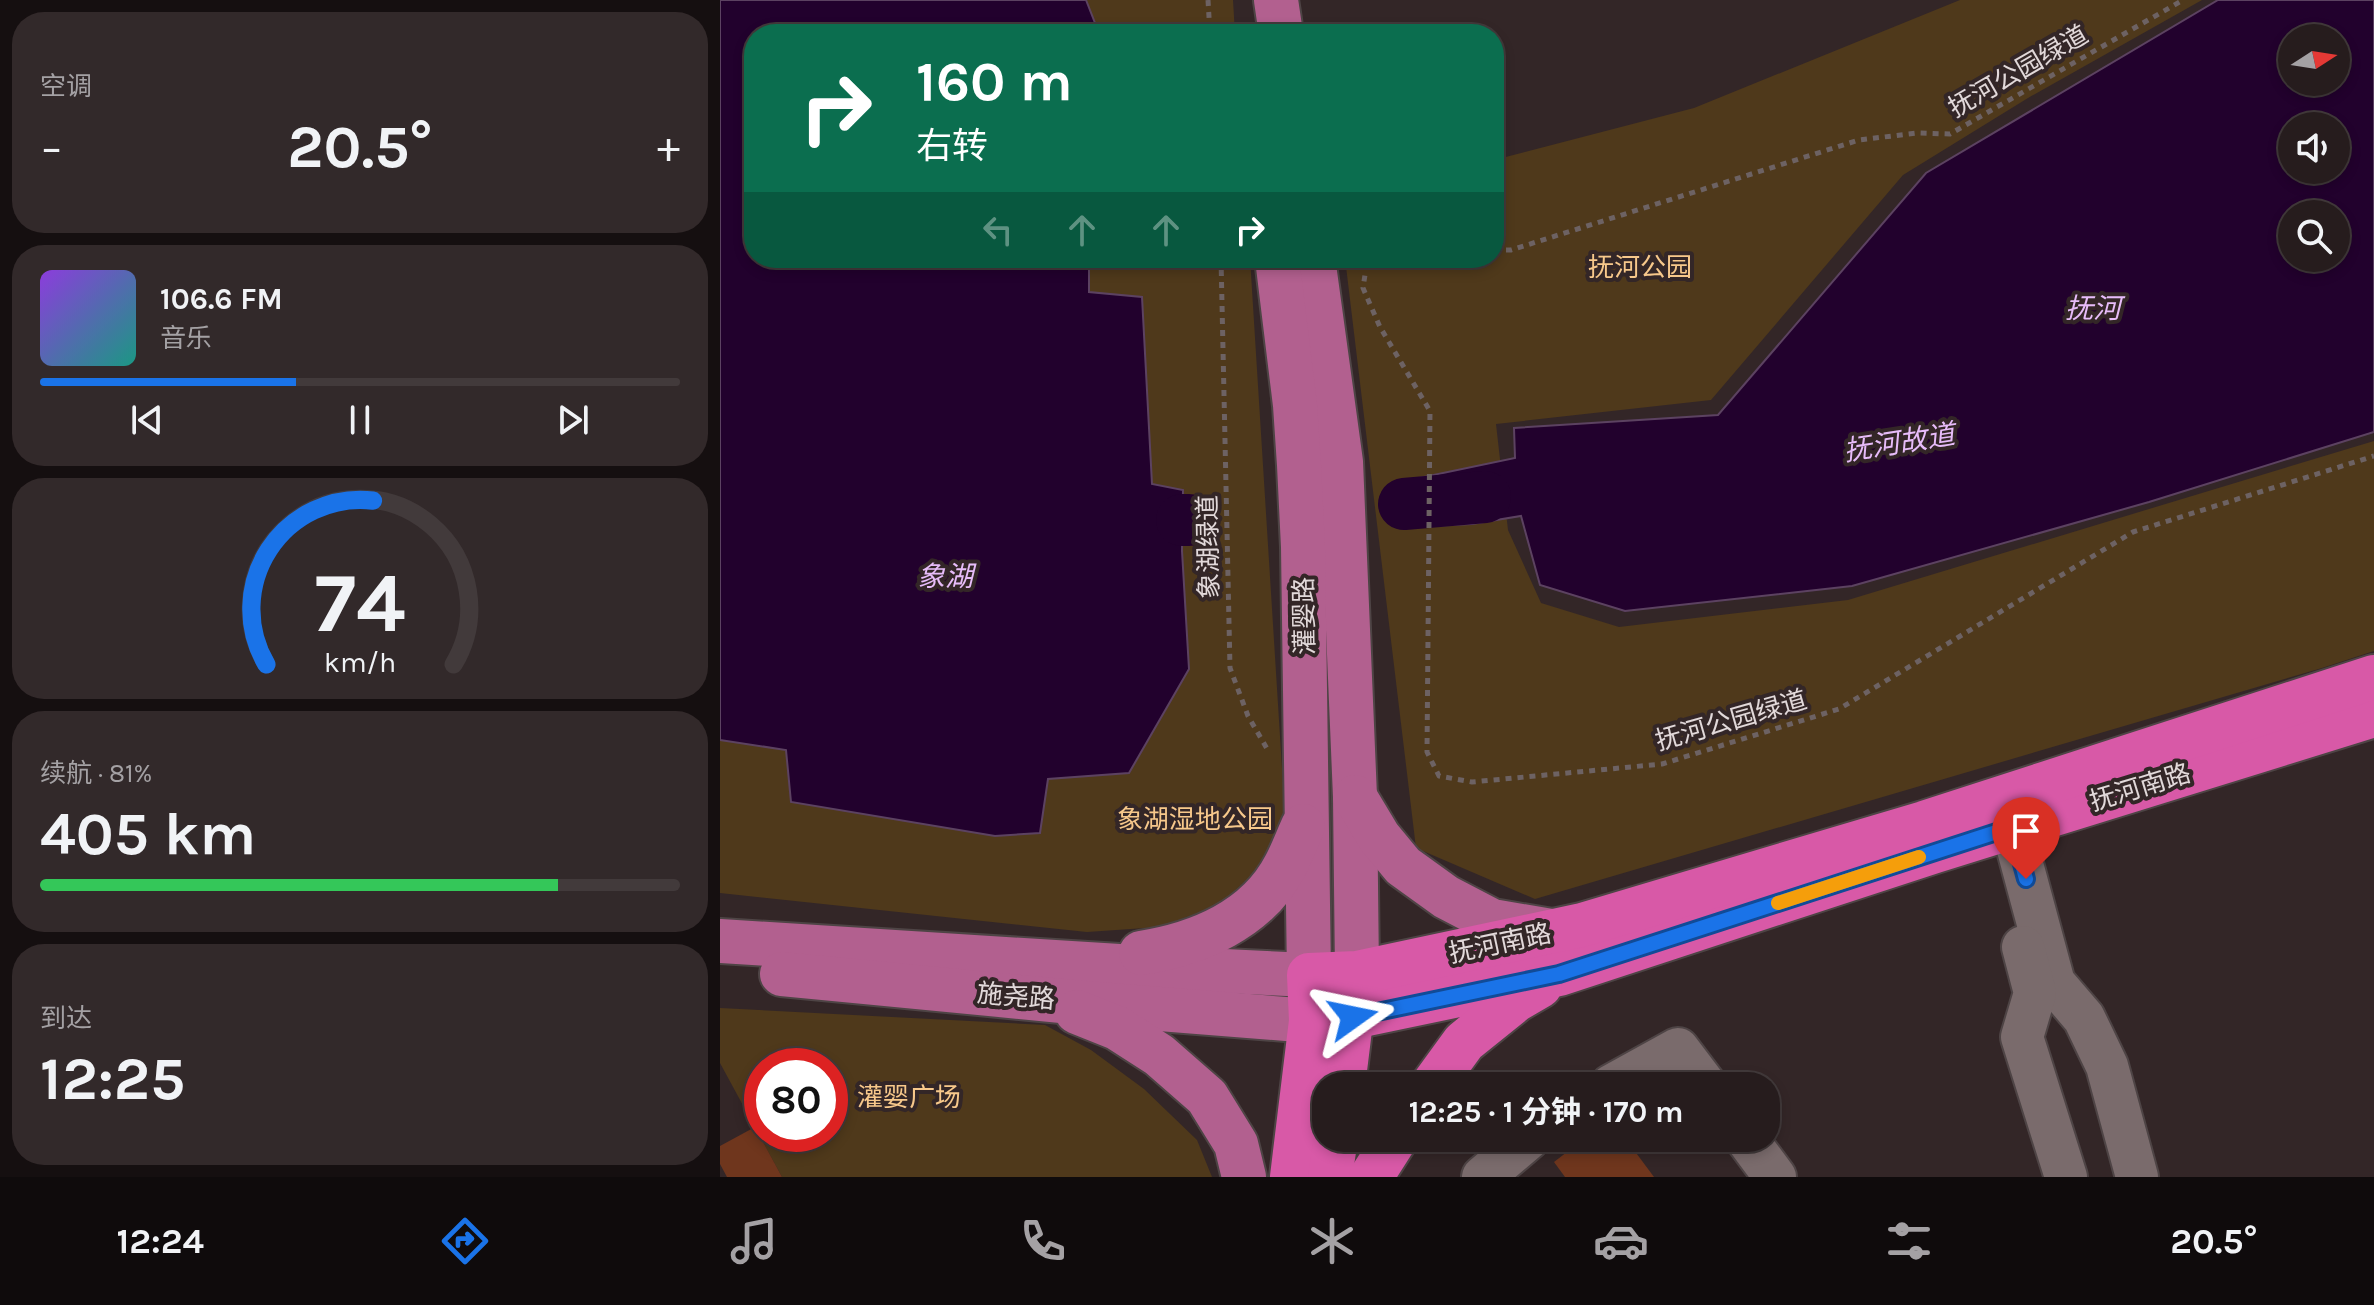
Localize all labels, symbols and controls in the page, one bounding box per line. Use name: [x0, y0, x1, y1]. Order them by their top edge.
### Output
street label: 抚河公园绿道: [1943, 19, 2094, 124]
north arrow: [2278, 24, 2350, 96]
map controls: [2278, 24, 2350, 272]
text: 160 m: [916, 49, 1073, 114]
icon: right: [784, 56, 888, 160]
text: 空调: [40, 71, 92, 102]
text: 20.5°: [287, 112, 433, 182]
button: sound: [2278, 112, 2350, 184]
text: −: [40, 122, 63, 173]
text: +: [657, 122, 680, 173]
text: 右转: [916, 125, 988, 167]
button: search: [2278, 200, 2350, 272]
icon: left: [976, 208, 1020, 252]
icon: ahead: [1060, 208, 1104, 252]
icon: ahead: [1144, 208, 1188, 252]
icon: right: [1228, 208, 1272, 252]
park label: 抚河公园: [1588, 252, 1692, 283]
text: 106.6 FM: [160, 281, 283, 317]
water label: 抚河: [2065, 292, 2126, 325]
text: 音乐: [160, 323, 212, 354]
icon: previous: [125, 398, 169, 442]
icon: pause: [338, 398, 382, 442]
icon: next: [551, 398, 595, 442]
water label: 抚河故道: [1841, 417, 1961, 468]
street label: 象湖绿道: [1192, 495, 1225, 599]
text: 74: [315, 554, 405, 651]
water label: 象湖: [917, 560, 977, 593]
street label: 灌婴路: [1288, 577, 1321, 655]
text: km/h: [324, 646, 396, 679]
street label: 抚河公园绿道: [1652, 684, 1810, 757]
street label: 抚河南路: [2086, 757, 2194, 818]
text: 续航 · 81%: [40, 758, 152, 789]
pin: [1992, 797, 2060, 879]
text: 405 km: [40, 799, 256, 869]
park label: 象湖湿地公园: [1117, 804, 1273, 835]
icon: arrive: [2004, 809, 2048, 853]
street label: 抚河南路: [1446, 918, 1554, 969]
position arrow: [1311, 975, 1395, 1059]
street label: 施尧路: [976, 978, 1056, 1015]
text: 到达: [40, 1003, 92, 1034]
text: 12:25: [40, 1044, 185, 1114]
speed limit sign: 80: [744, 1048, 848, 1152]
park label: 灌婴广场: [857, 1082, 961, 1113]
text: 12:25 · 1 分钟 · 170 m: [1409, 1094, 1683, 1130]
icon: directions: [437, 1213, 493, 1269]
icon: music: [726, 1213, 782, 1269]
icon: phone: [1015, 1213, 1071, 1269]
icon: climate: [1304, 1213, 1360, 1269]
icon: car: [1593, 1213, 1649, 1269]
icon: filters: [1881, 1213, 1937, 1269]
text: 12:24: [116, 1220, 204, 1262]
text: 20.5°: [2170, 1220, 2258, 1262]

